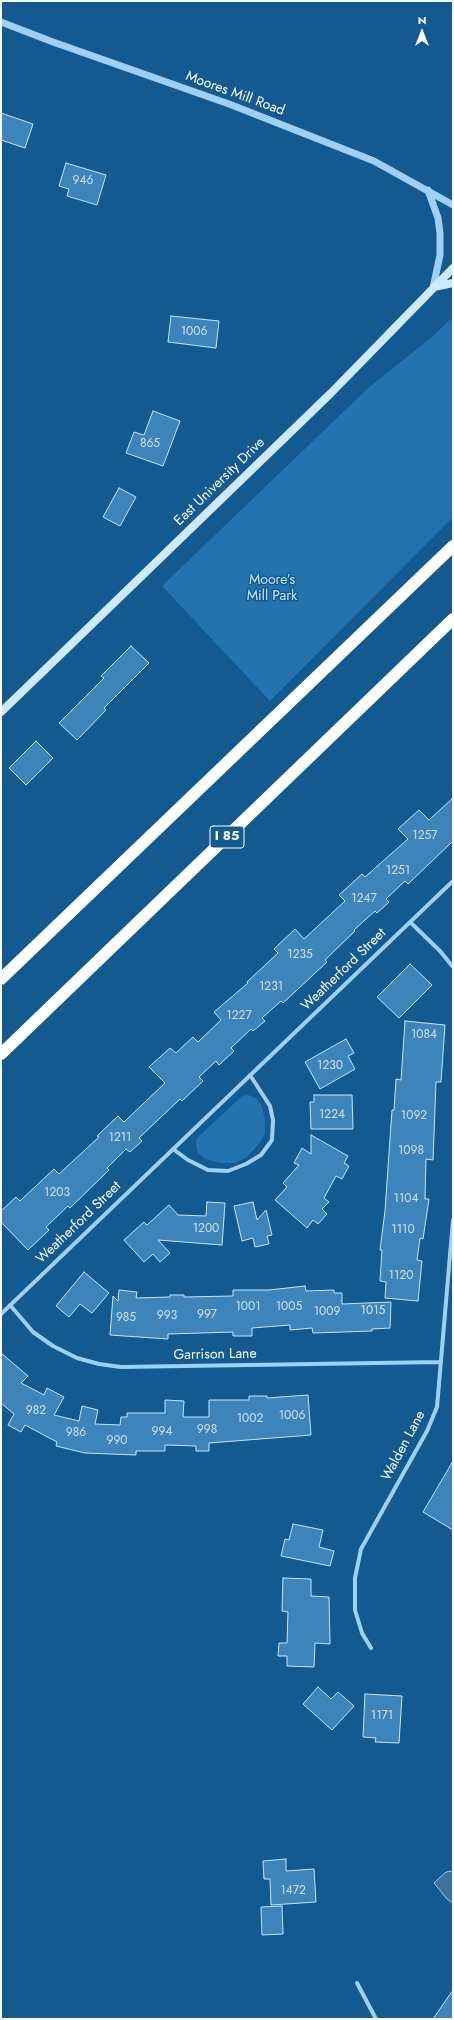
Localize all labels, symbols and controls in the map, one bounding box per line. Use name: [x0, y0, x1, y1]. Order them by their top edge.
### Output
north arrow: [402, 12, 442, 52]
text: N: [418, 12, 426, 28]
street label: Moores Mill Road: [183, 68, 287, 120]
house number: 946: [73, 174, 93, 188]
house number: 1006: [181, 325, 207, 339]
street label: East University Drive: [171, 434, 269, 530]
house number: 865: [140, 437, 160, 451]
park label: Moore’s Mill Park: [247, 573, 297, 606]
road number: I 85: [210, 826, 244, 848]
house number: 1257: [412, 829, 438, 843]
house number: 1251: [386, 864, 410, 878]
house number: 1247: [351, 892, 377, 906]
street label: Weatherford Street: [298, 925, 390, 1015]
house number: 1235: [287, 948, 313, 962]
house number: 1231: [259, 980, 283, 994]
house number: 1227: [226, 1009, 252, 1023]
house number: 1084: [411, 1028, 437, 1042]
house number: 1230: [317, 1059, 343, 1073]
house number: 1224: [319, 1108, 345, 1122]
house number: 1092: [401, 1109, 427, 1123]
house number: 1211: [108, 1131, 132, 1145]
house number: 1098: [398, 1144, 424, 1158]
street label: Weatherford Street: [33, 1178, 125, 1268]
house number: 1203: [44, 1186, 70, 1200]
house number: 1104: [394, 1192, 418, 1206]
house number: 1200: [193, 1222, 219, 1236]
house number: 1110: [391, 1223, 415, 1237]
house number: 1120: [389, 1269, 413, 1283]
house number: 1001: [235, 1300, 261, 1314]
house number: 1005: [276, 1300, 302, 1314]
house number: 1015: [361, 1304, 385, 1318]
house number: 1009: [314, 1305, 340, 1319]
house number: 997: [197, 1308, 217, 1322]
house number: 993: [157, 1309, 177, 1323]
house number: 985: [116, 1311, 136, 1325]
street label: Garrison Lane: [173, 1346, 257, 1364]
house number: 982: [26, 1404, 46, 1418]
street label: Walden Lane: [379, 1408, 429, 1484]
house number: 1006: [279, 1409, 305, 1423]
house number: 1002: [237, 1412, 263, 1426]
house number: 998: [197, 1423, 217, 1437]
house number: 994: [152, 1425, 172, 1439]
house number: 986: [66, 1426, 86, 1440]
house number: 990: [106, 1434, 128, 1448]
house number: 1171: [371, 1709, 393, 1723]
house number: 1472: [280, 1884, 306, 1898]

